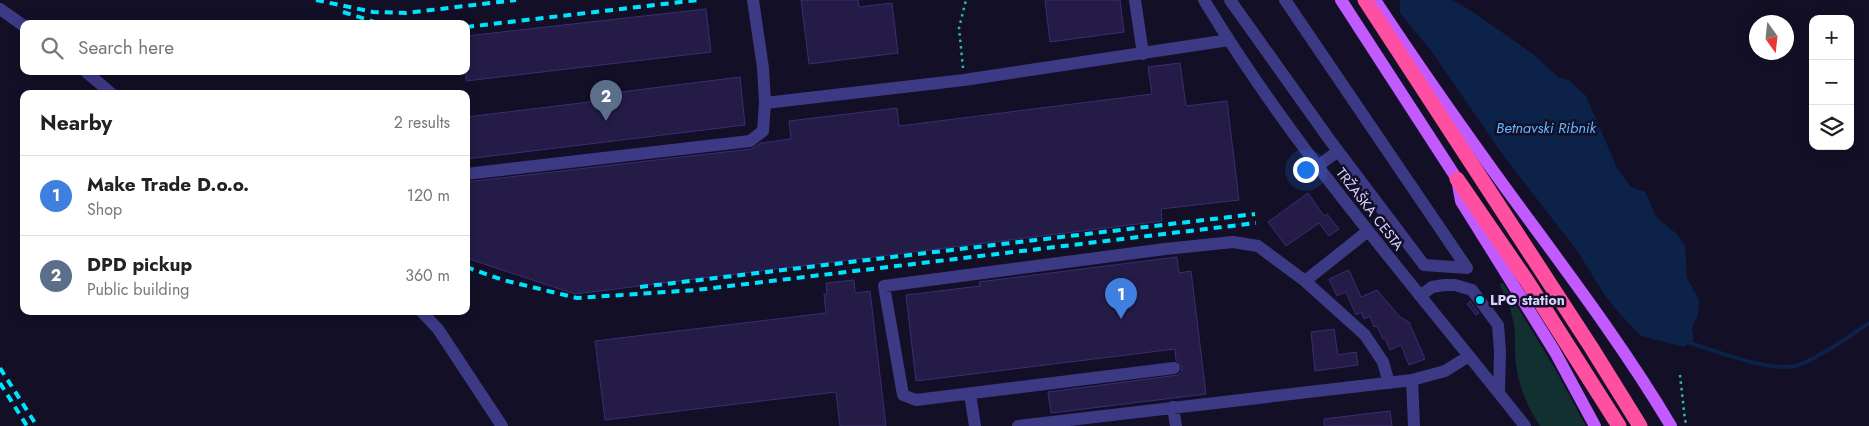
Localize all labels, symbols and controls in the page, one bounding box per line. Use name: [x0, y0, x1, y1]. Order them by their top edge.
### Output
north arrow: [1749, 15, 1794, 60]
map controls: [1809, 15, 1854, 150]
button: +: [1809, 15, 1854, 60]
search box: [20, 20, 470, 75]
icon: search: [38, 34, 66, 62]
text: Search here: [78, 34, 174, 61]
button: −: [1809, 60, 1854, 105]
pin: 2: [590, 80, 622, 121]
button: layers: [1809, 105, 1854, 150]
text: Nearby: [40, 108, 112, 138]
text: 2 results: [394, 111, 450, 134]
water label: Betnavski Ribnik: [1496, 117, 1597, 139]
your location: [1293, 157, 1319, 183]
street label: TRŽAŠKA CESTA: [1331, 164, 1409, 255]
text: Make Trade D.o.o.: [87, 171, 249, 198]
text: 1: [52, 184, 60, 207]
text: 120 m: [407, 184, 450, 207]
text: Shop: [87, 198, 122, 221]
text: DPD pickup: [87, 251, 192, 278]
text: 2: [51, 264, 61, 287]
text: 360 m: [405, 264, 450, 287]
text: Public building: [87, 278, 189, 301]
pin: 1: [1105, 278, 1137, 319]
place label: LPG station: [1490, 290, 1565, 310]
marker: LPG station: [1474, 294, 1486, 306]

